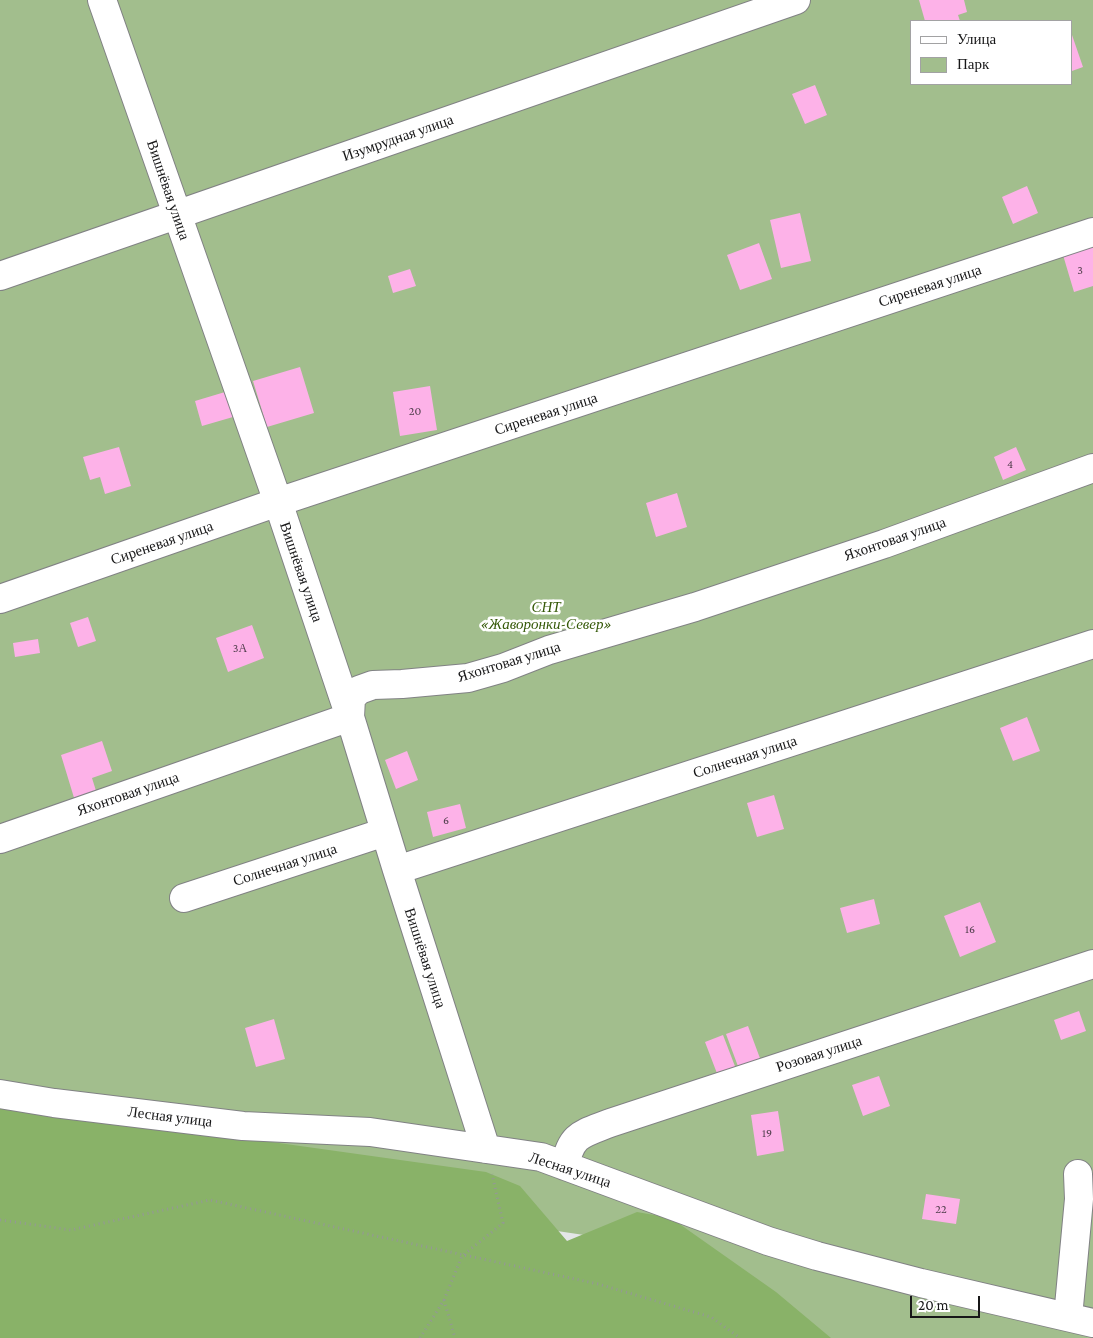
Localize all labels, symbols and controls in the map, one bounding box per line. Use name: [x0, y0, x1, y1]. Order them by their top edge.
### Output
legend: [910, 20, 1073, 85]
text: Улица: [957, 31, 996, 47]
text: Парк: [957, 56, 989, 72]
street label: Изумрудная улица: [340, 111, 456, 165]
street label: Вишнёвая улица: [142, 138, 194, 242]
street label: Сиреневая улица: [876, 261, 984, 311]
house number: 3: [1077, 263, 1083, 277]
street label: Сиреневая улица: [492, 389, 600, 439]
house number: 20: [409, 404, 421, 418]
house number: 4: [1007, 457, 1013, 471]
street label: Яхонтовая улица: [842, 513, 948, 565]
street label: Сиреневая улица: [108, 517, 216, 569]
street label: Вишнёвая улица: [275, 520, 327, 624]
park label: СНТ «Жаворонки-Север»: [480, 598, 612, 633]
street label: Яхонтовая улица: [455, 638, 563, 686]
house number: 3А: [233, 641, 247, 655]
street label: Солнечная улица: [691, 732, 799, 782]
street label: Яхонтовая улица: [75, 768, 181, 820]
house number: 6: [443, 813, 449, 827]
street label: Солнечная улица: [231, 840, 339, 890]
street label: Вишнёвая улица: [400, 905, 450, 1011]
house number: 16: [965, 922, 975, 936]
street label: Розовая улица: [774, 1032, 864, 1076]
street label: Лесная улица: [127, 1103, 213, 1131]
house number: 19: [762, 1126, 772, 1140]
street label: Лесная улица: [527, 1148, 613, 1192]
house number: 22: [935, 1202, 947, 1216]
scale bar: [913, 1286, 983, 1318]
text: 20 m: [918, 1297, 949, 1313]

